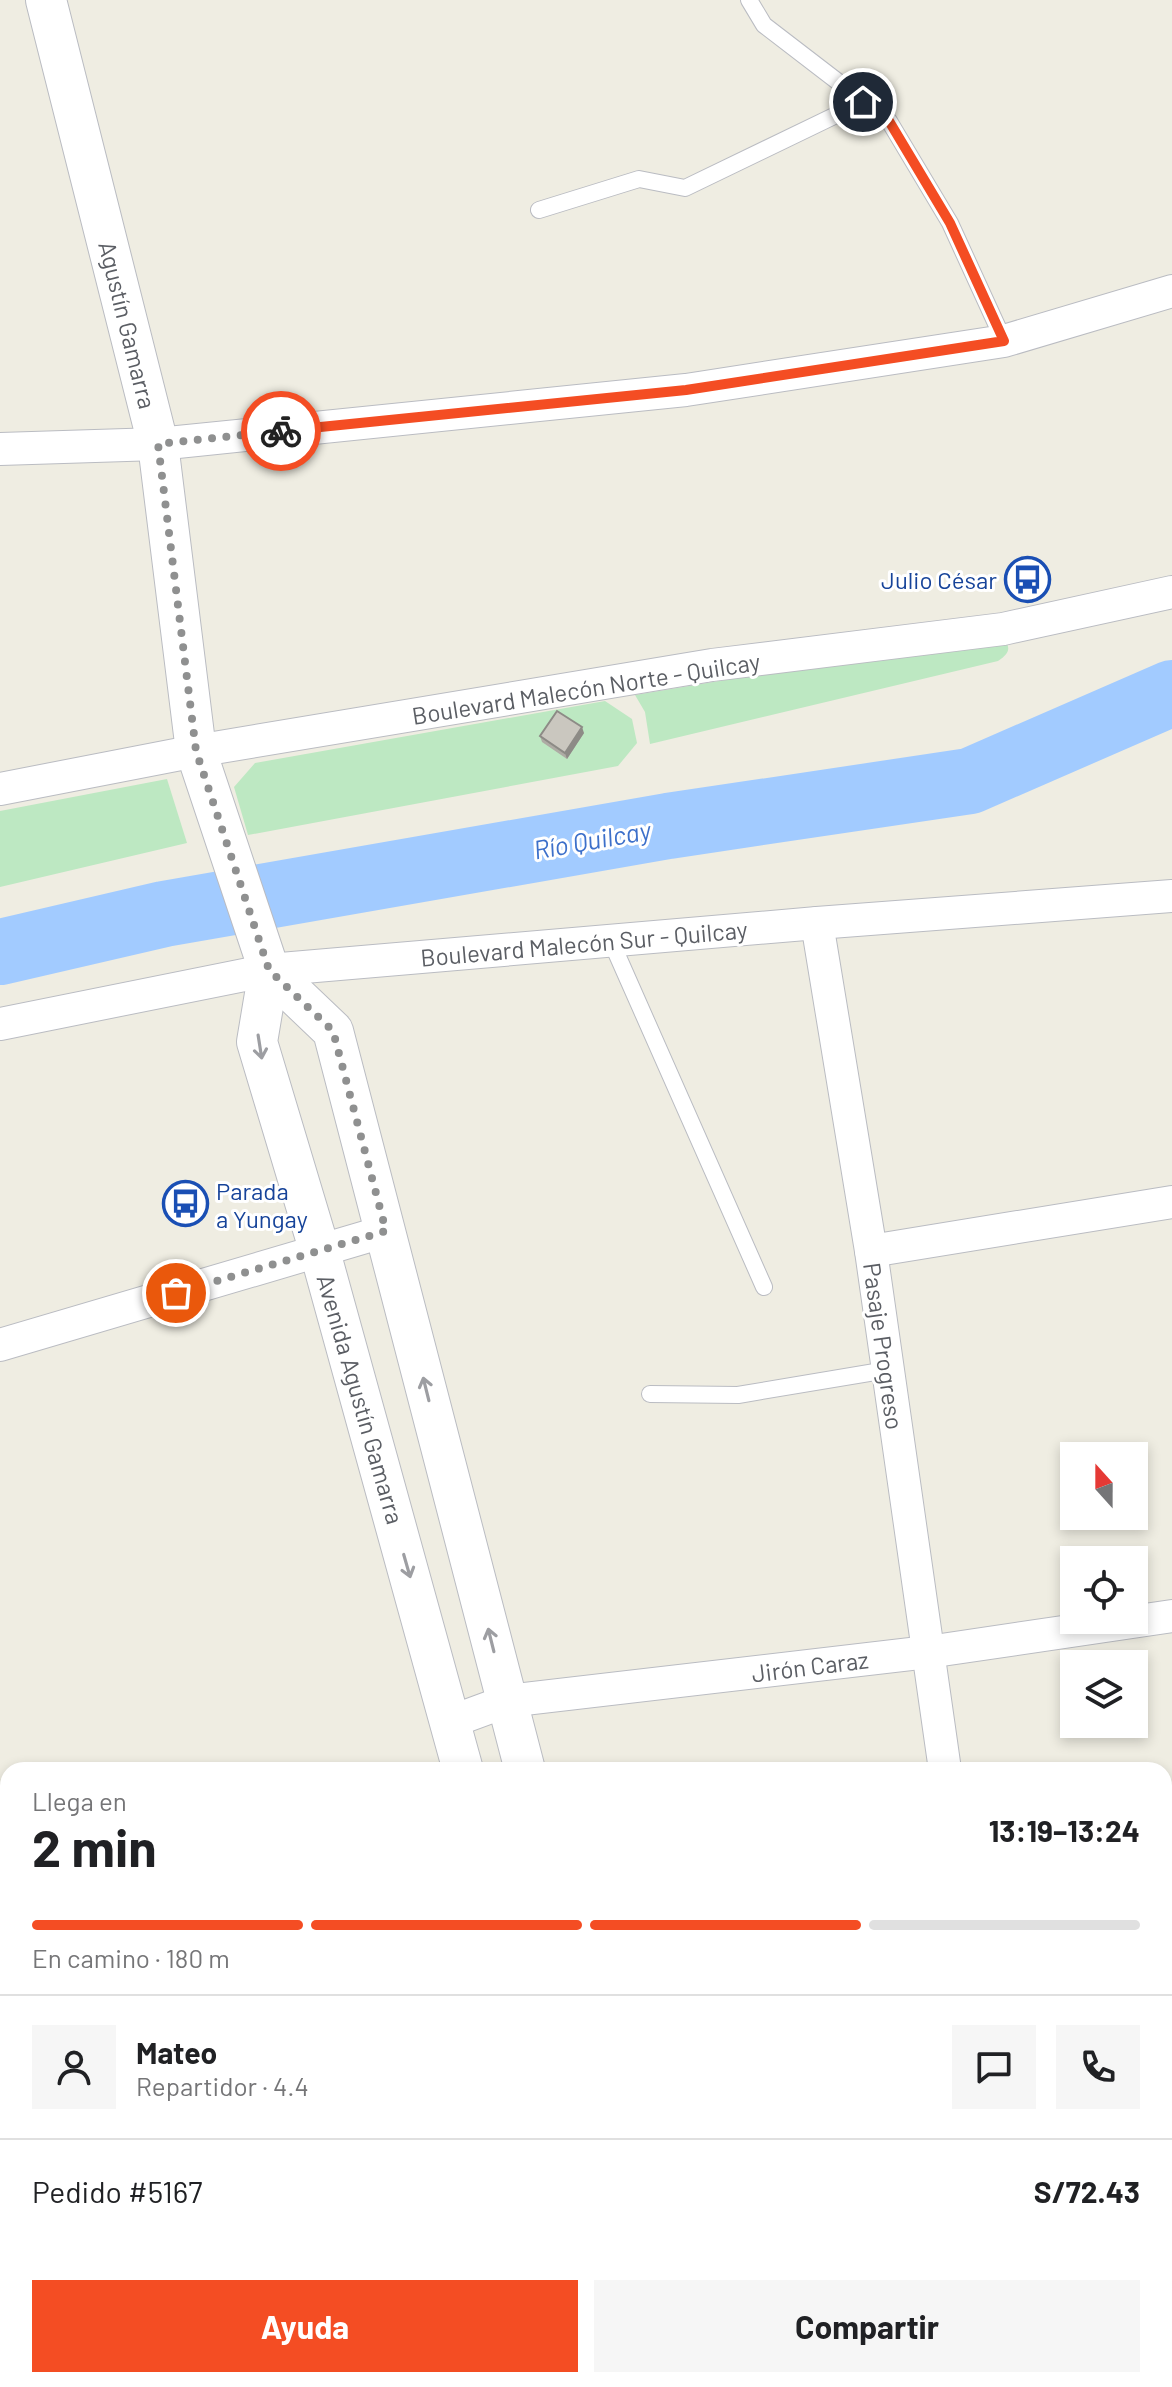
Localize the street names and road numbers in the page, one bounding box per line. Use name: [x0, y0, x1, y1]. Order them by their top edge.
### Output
street label: Agustín Gamarra: [93, 238, 163, 412]
street label: Boulevard Malecón Norte - Quilcay: [410, 646, 762, 730]
street label: Boulevard Malecón Sur - Quilcay: [419, 914, 749, 972]
street label: Pasaje Progreso: [858, 1261, 910, 1431]
street label: Avenida Agustín Gamarra: [311, 1271, 411, 1527]
street label: Jirón Caraz: [750, 1644, 870, 1688]

